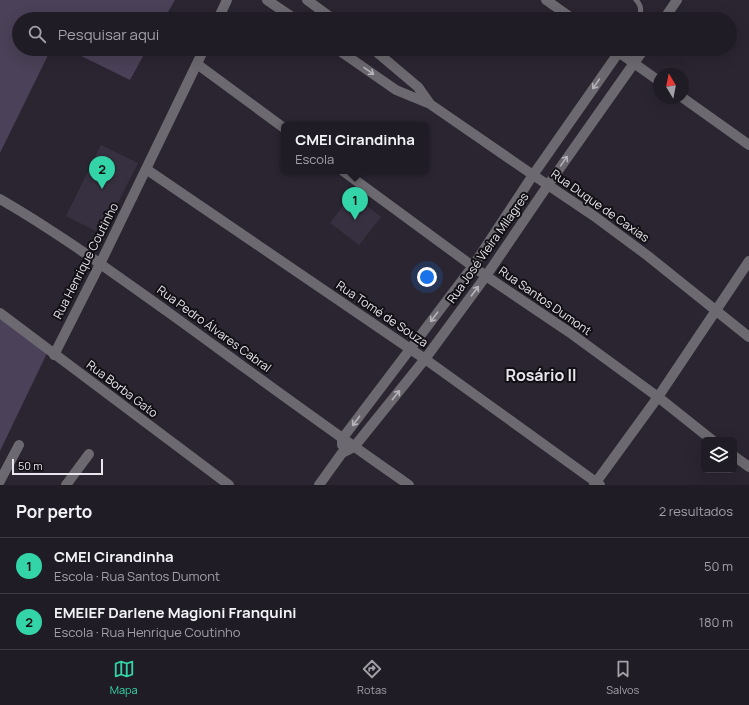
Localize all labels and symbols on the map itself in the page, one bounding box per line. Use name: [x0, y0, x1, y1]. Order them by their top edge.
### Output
one-way arrow: [364, 67, 375, 75]
north arrow: [653, 68, 689, 104]
one-way arrow: [592, 78, 601, 89]
pin: 2: [89, 156, 115, 189]
one-way arrow: [560, 156, 568, 167]
street label: Rua Duque de Caxias: [548, 165, 653, 246]
pin: 1: [342, 187, 368, 220]
street label: Rua José Vieira Milagres: [443, 189, 532, 307]
street label: Rua Henrique Coutinho: [49, 200, 122, 322]
street label: Rua Santos Dumont: [496, 262, 595, 339]
your location: [417, 267, 437, 287]
street label: Rua Tomé de Souza: [333, 276, 432, 351]
street label: Rua Pedro Álvares Cabral: [154, 281, 275, 376]
one-way arrow: [471, 286, 479, 297]
one-way arrow: [430, 312, 438, 323]
street label: Rua Borba Gato: [83, 356, 162, 421]
district label: Rosário II: [505, 364, 577, 386]
one-way arrow: [392, 389, 400, 400]
one-way arrow: [352, 415, 360, 426]
scale bar: [12, 457, 103, 476]

